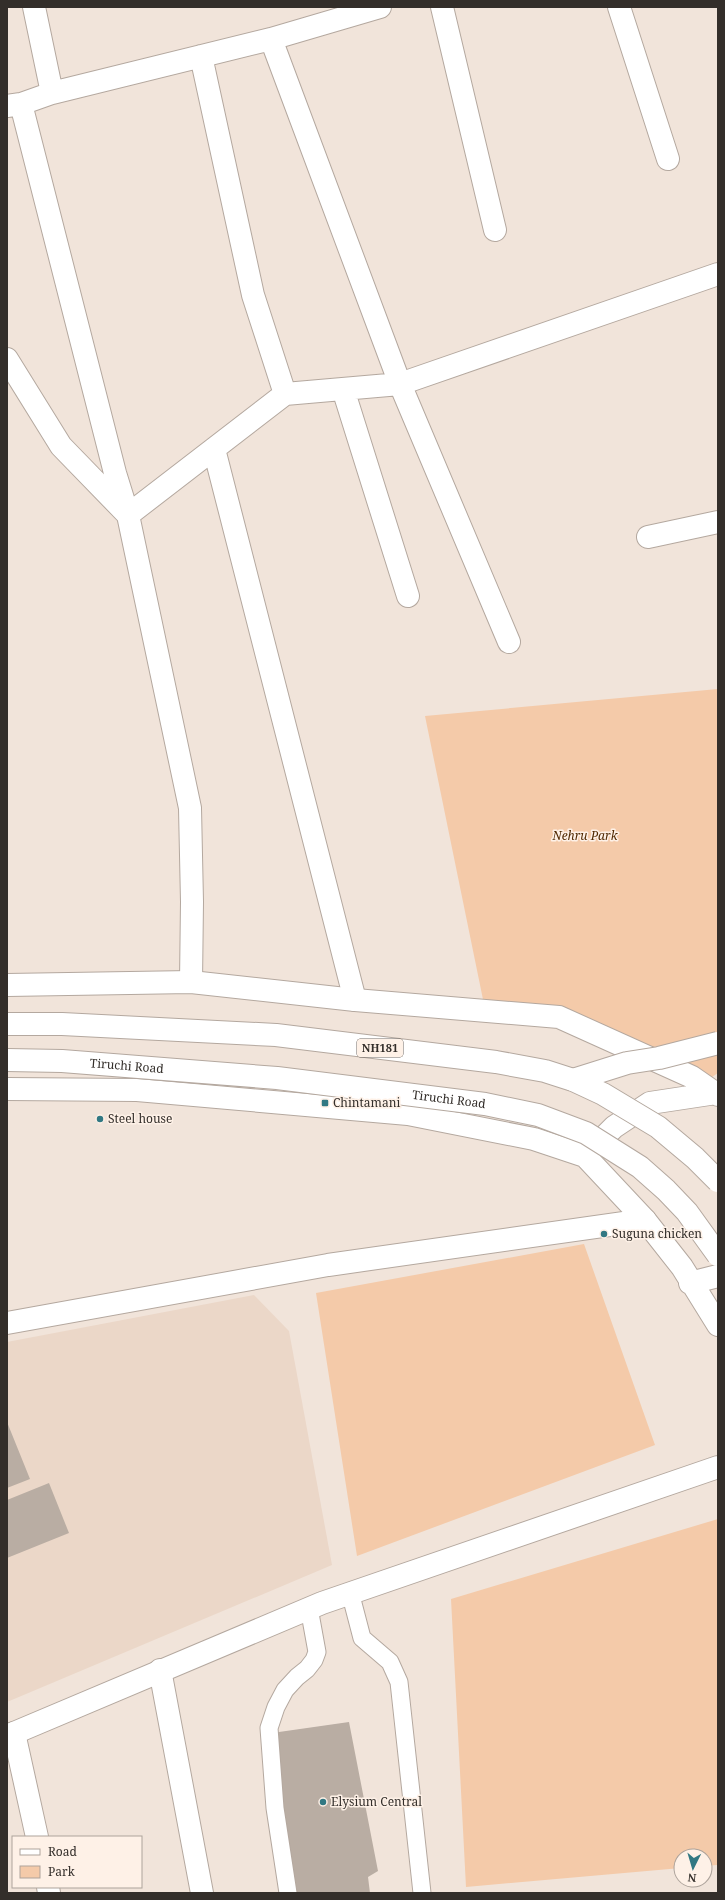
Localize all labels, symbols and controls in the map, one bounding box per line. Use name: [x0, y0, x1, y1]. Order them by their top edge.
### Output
park label: Nehru Park: [551, 827, 619, 844]
road number: NH181: [357, 1039, 403, 1057]
street label: Tiruchi Road: [89, 1054, 165, 1077]
street label: Tiruchi Road: [411, 1086, 487, 1112]
place label: Chintamani: [333, 1094, 400, 1111]
marker: Chintamani: [320, 1098, 330, 1108]
place label: Steel house: [108, 1110, 172, 1127]
marker: Steel house: [95, 1114, 105, 1124]
place label: Suguna chicken: [612, 1225, 702, 1242]
marker: Suguna chicken: [599, 1229, 609, 1239]
place label: Elysium Central: [331, 1793, 422, 1810]
marker: Elysium Central: [318, 1797, 328, 1807]
legend: [12, 1836, 142, 1888]
text: Road: [48, 1843, 78, 1860]
north arrow: [673, 1848, 713, 1888]
text: Park: [48, 1863, 76, 1880]
text: N: [687, 1871, 697, 1886]

